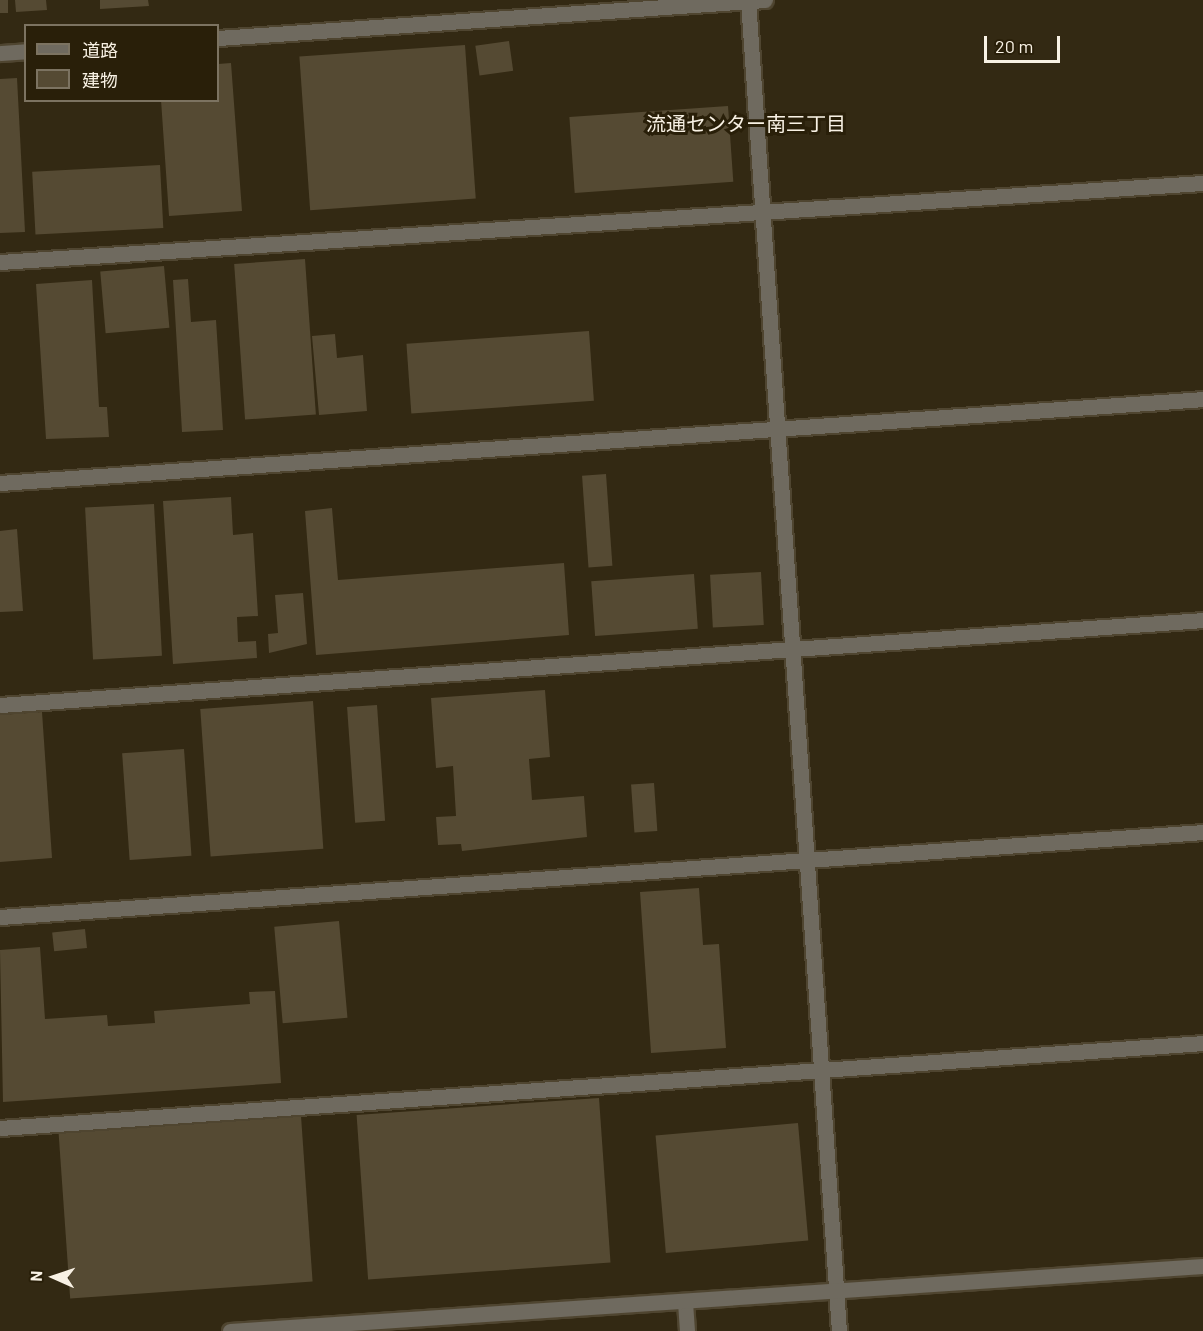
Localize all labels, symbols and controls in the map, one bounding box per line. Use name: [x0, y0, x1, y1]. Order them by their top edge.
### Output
legend: [24, 24, 219, 102]
scale bar: [987, 24, 1064, 62]
text: 20 m: [995, 35, 1033, 57]
text: 道路: [82, 39, 118, 61]
text: 建物: [82, 69, 118, 91]
district label: 流通センター南三丁目: [646, 111, 846, 135]
north arrow: [24, 1247, 84, 1307]
text: N: [26, 1270, 45, 1282]

